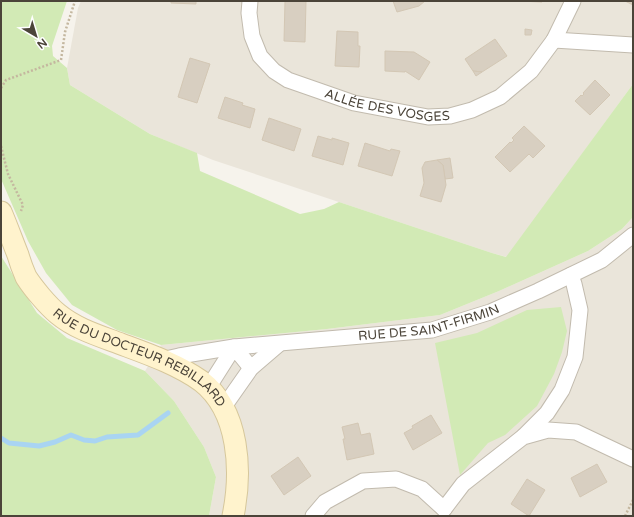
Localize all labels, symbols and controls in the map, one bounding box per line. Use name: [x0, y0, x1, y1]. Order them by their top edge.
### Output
north arrow: [16, 16, 56, 56]
text: N: [34, 36, 49, 51]
street label: ALLÉE DES VOSGES: [322, 85, 450, 125]
street label: RUE DE SAINT-FIRMIN: [358, 301, 502, 344]
street label: RUE DU DOCTEUR REBILLARD: [49, 305, 229, 410]

